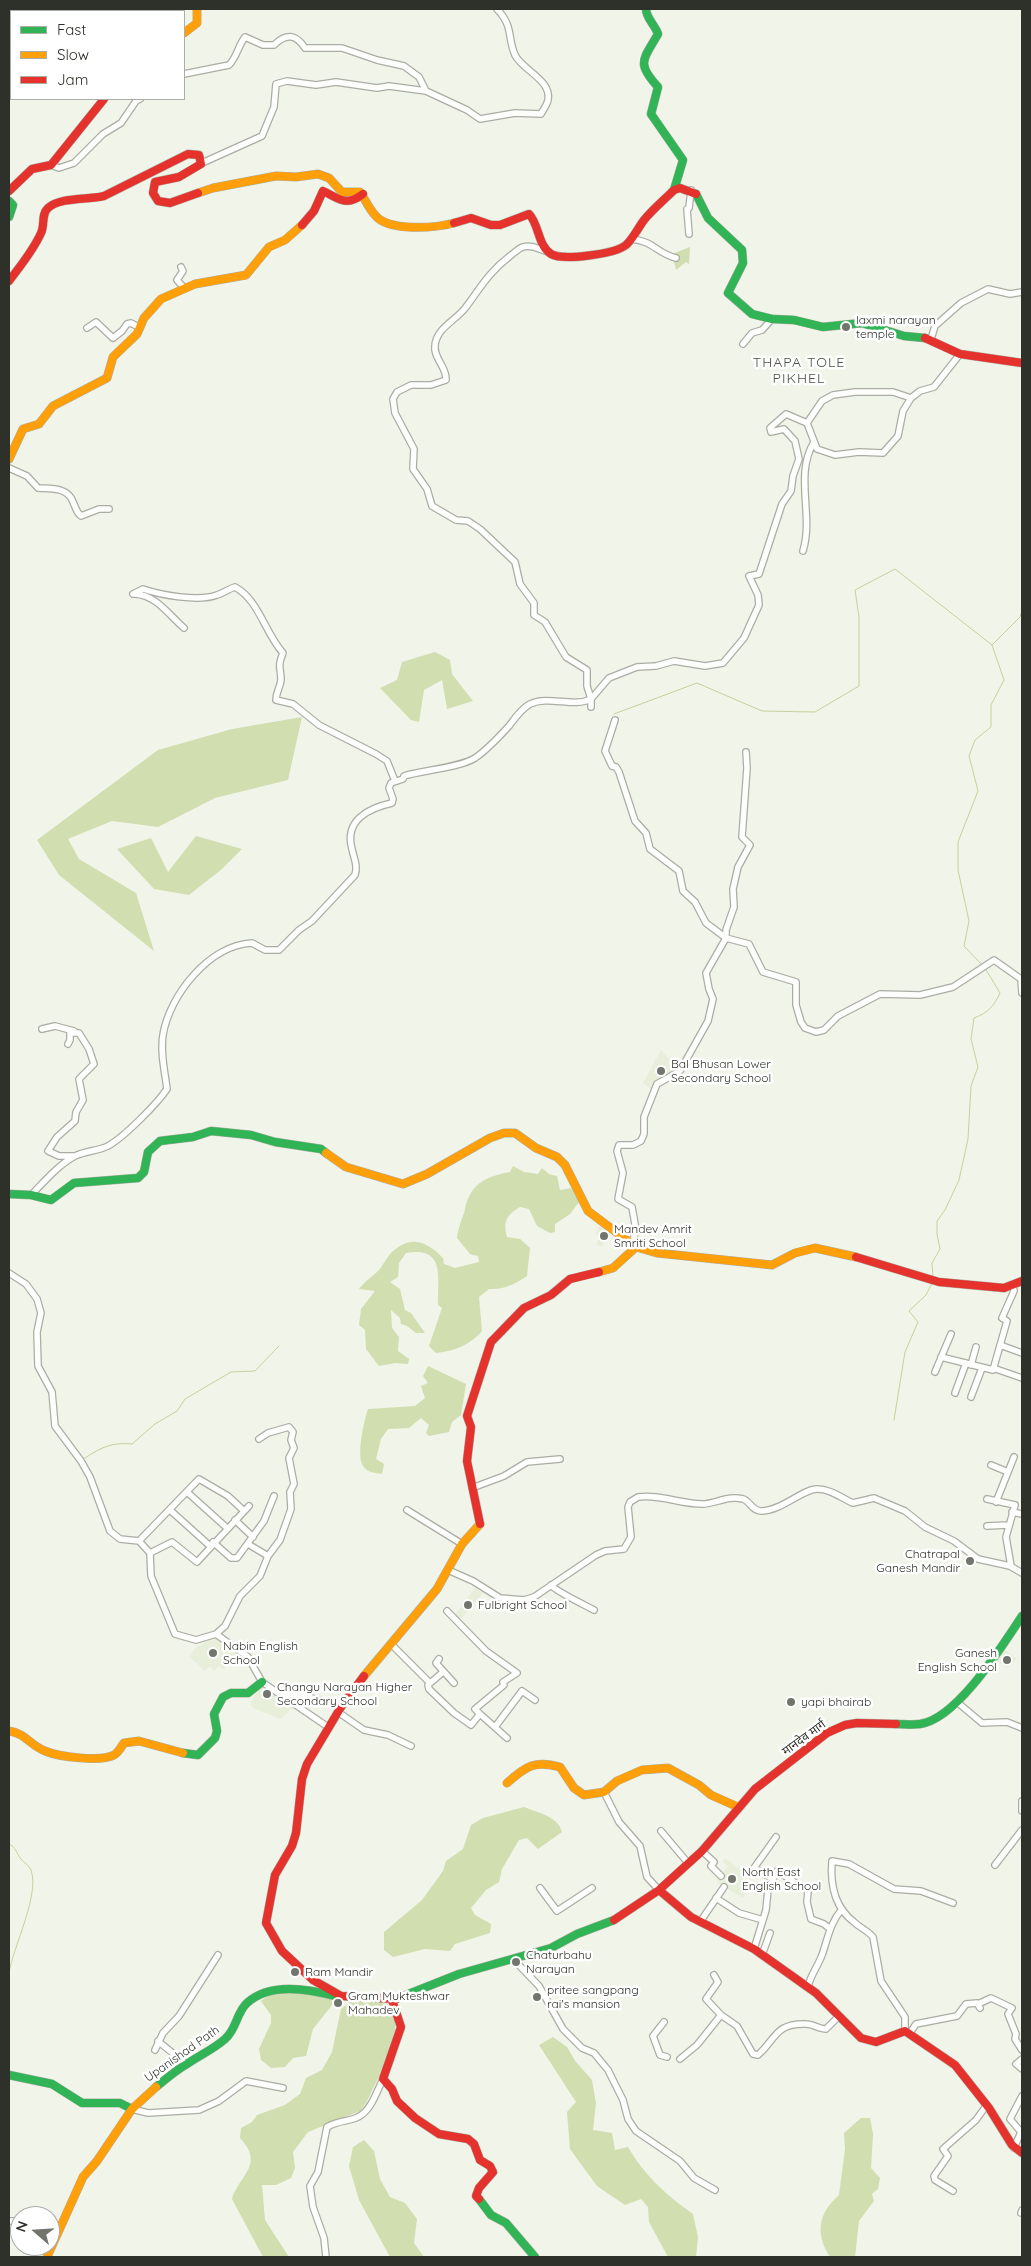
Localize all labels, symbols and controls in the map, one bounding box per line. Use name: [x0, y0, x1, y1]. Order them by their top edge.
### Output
legend: [10, 10, 185, 100]
text: Fast: [57, 20, 86, 39]
text: Slow: [57, 45, 89, 64]
text: Jam: [57, 70, 88, 89]
place label: laxmi narayan temple: [856, 313, 936, 341]
marker: laxmi narayan temple: [840, 321, 852, 333]
district label: THAPA TOLE PIKHEL: [751, 355, 847, 388]
place label: Bal Bhusan Lower Secondary School: [671, 1057, 771, 1085]
marker: Bal Bhusan Lower Secondary School: [655, 1065, 667, 1077]
place label: Mandev Amrit Smriti School: [614, 1222, 692, 1250]
marker: Mandev Amrit Smriti School: [598, 1230, 610, 1242]
place label: Chatrapal Ganesh Mandir: [876, 1547, 960, 1575]
marker: Chatrapal Ganesh Mandir: [964, 1555, 976, 1567]
place label: Fulbright School: [478, 1598, 567, 1612]
marker: Fulbright School: [462, 1599, 474, 1611]
place label: Nabin English School: [223, 1639, 298, 1667]
place label: Ganesh English School: [918, 1646, 997, 1674]
marker: Nabin English School: [207, 1647, 219, 1659]
marker: Ganesh English School: [1001, 1654, 1013, 1666]
place label: Changu Narayan Higher Secondary School: [277, 1680, 412, 1708]
marker: Changu Narayan Higher Secondary School: [261, 1688, 273, 1700]
place label: yapi bhairab: [801, 1695, 871, 1709]
marker: yapi bhairab: [785, 1696, 797, 1708]
street label: मानदेव मार्ग: [779, 1717, 829, 1759]
place label: North East English School: [742, 1865, 821, 1893]
marker: North East English School: [726, 1873, 738, 1885]
place label: Chaturbahu Narayan: [526, 1948, 592, 1976]
marker: Chaturbahu Narayan: [510, 1956, 522, 1968]
place label: Ram Mandir: [305, 1965, 373, 1979]
marker: Ram Mandir: [289, 1966, 301, 1978]
place label: pritee sangpang rai's mansion: [547, 1983, 639, 2011]
place label: Gram Mukteshwar Mahadev: [348, 1989, 450, 2017]
marker: pritee sangpang rai's mansion: [531, 1991, 543, 2003]
marker: Gram Mukteshwar Mahadev: [332, 1997, 344, 2009]
street label: Upanishad Path: [142, 2023, 222, 2085]
north arrow: [10, 2206, 60, 2256]
text: N: [12, 2219, 32, 2234]

